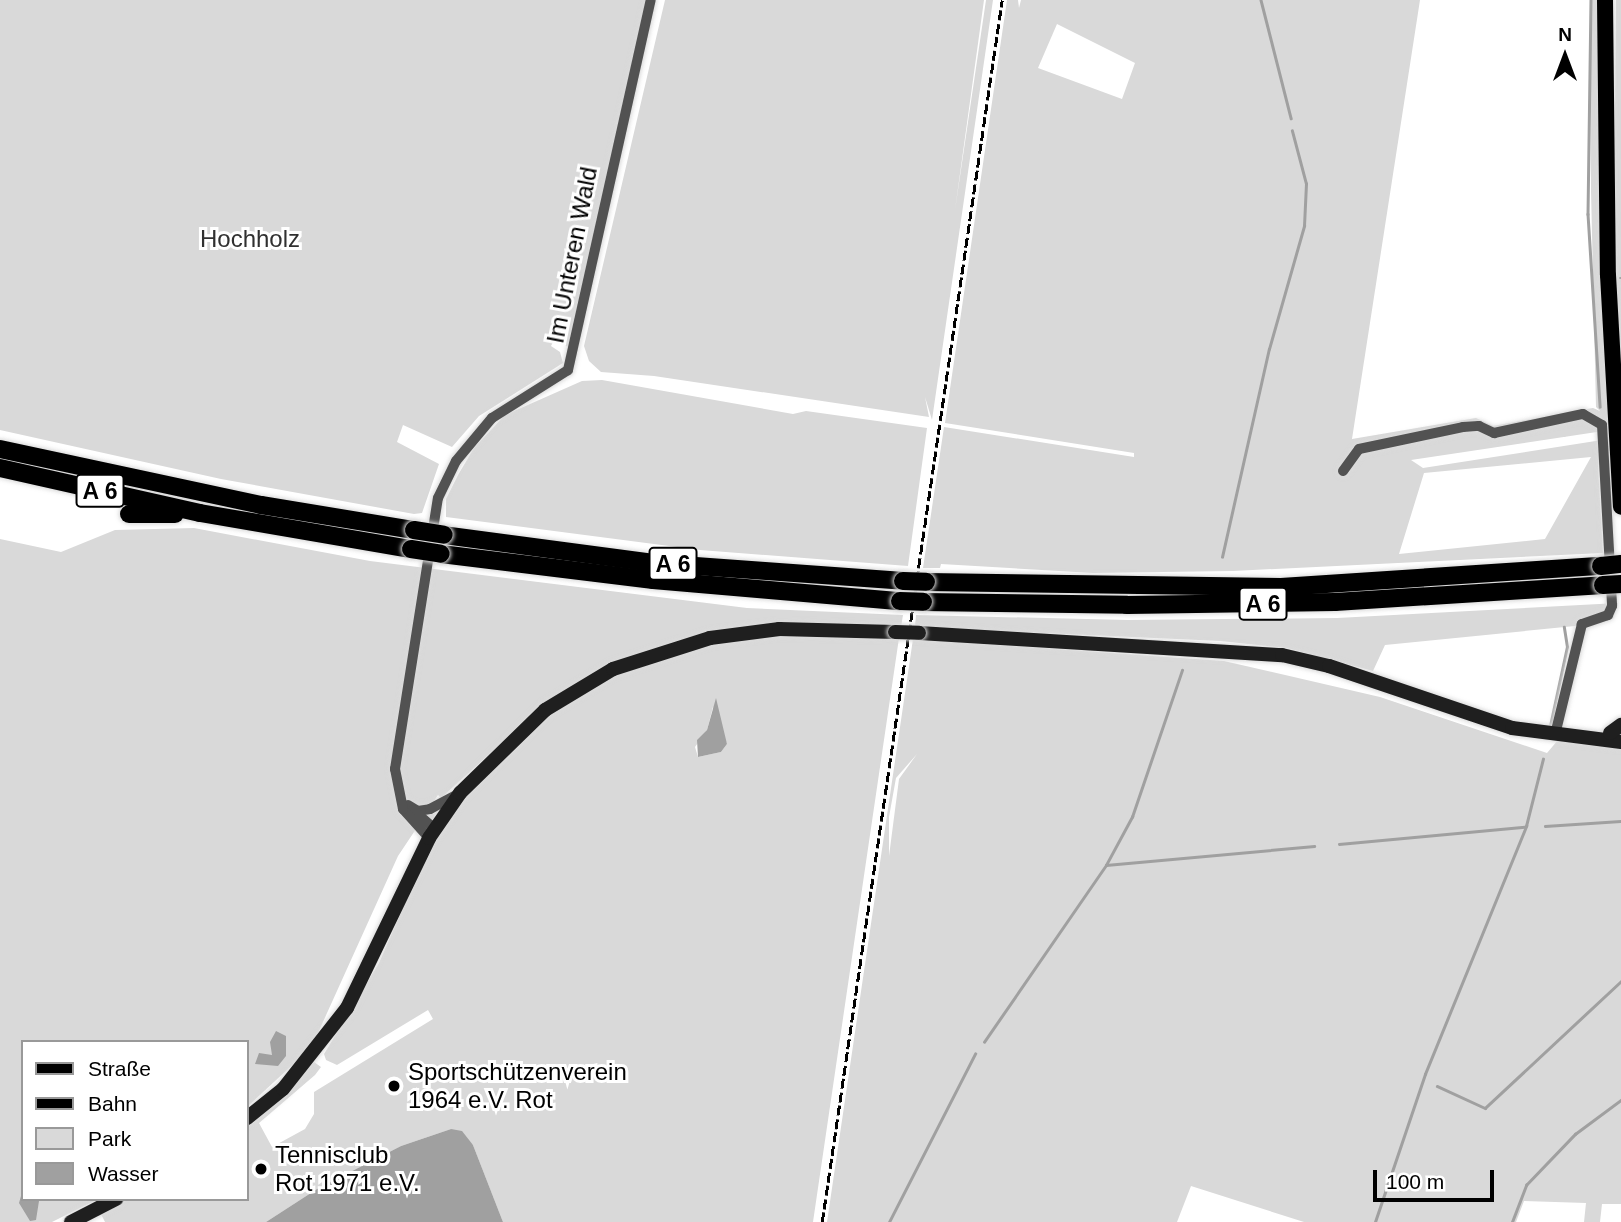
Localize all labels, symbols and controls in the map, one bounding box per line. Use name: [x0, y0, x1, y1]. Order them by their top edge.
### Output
north arrow: [1530, 21, 1600, 91]
text: N: [1558, 24, 1572, 45]
street label: Im Unteren Wald: [541, 164, 603, 346]
park label: Hochholz: [200, 225, 300, 253]
road number: A 6: [74, 471, 126, 510]
road number: A 6: [647, 544, 699, 584]
road number: A 6: [1237, 584, 1289, 624]
legend: [21, 1040, 248, 1201]
text: Straße: [88, 1057, 151, 1080]
place label: Sportschützenverein 1964 e.V. Rot: [408, 1058, 627, 1114]
marker: Sportschützenverein 1964 e.V. Rot: [386, 1078, 402, 1094]
text: Bahn: [88, 1092, 137, 1115]
text: Park: [88, 1127, 131, 1150]
place label: Tennisclub Rot 1971 e.V.: [275, 1141, 420, 1197]
scale bar: [1376, 1156, 1497, 1200]
marker: Tennisclub Rot 1971 e.V.: [253, 1161, 269, 1177]
text: Wasser: [88, 1162, 158, 1185]
text: 100 m: [1386, 1170, 1444, 1193]

